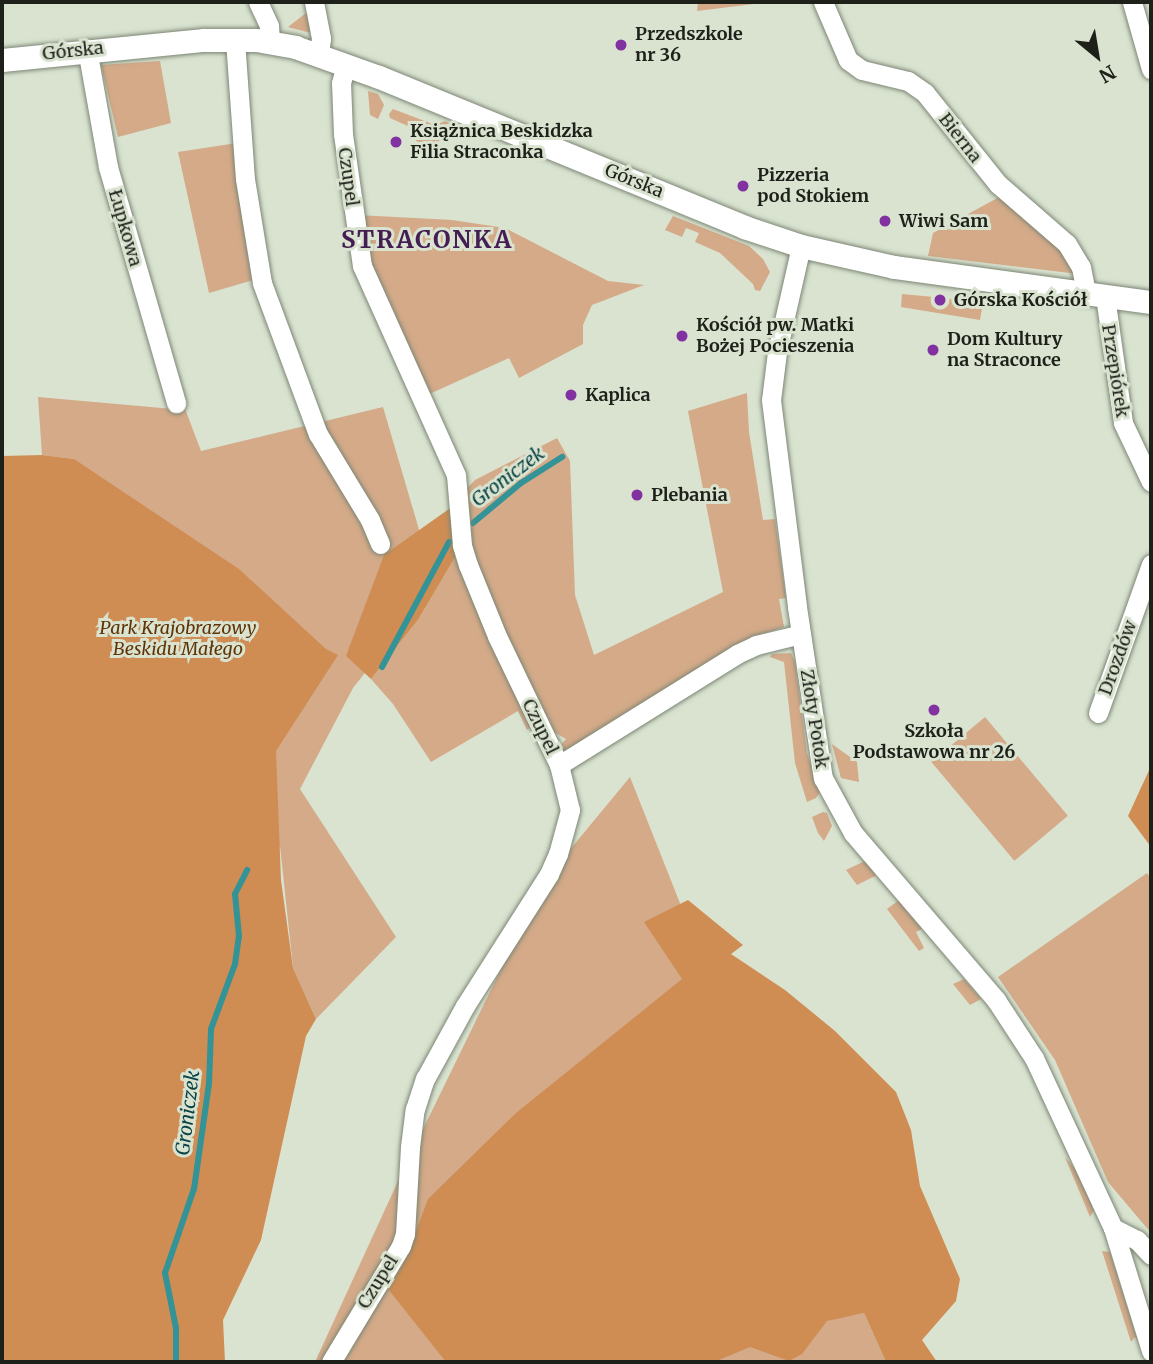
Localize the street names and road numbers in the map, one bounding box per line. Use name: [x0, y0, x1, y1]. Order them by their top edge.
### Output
street label: Górska: [41, 37, 105, 65]
street label: Bierna: [934, 109, 986, 167]
street label: Czupel: [333, 146, 363, 208]
street label: Górska: [601, 159, 667, 203]
street label: Łupkowa: [104, 187, 146, 269]
street label: Przepiórek: [1097, 323, 1133, 419]
street label: Drozdów: [1095, 618, 1141, 698]
street label: Złoty Potok: [795, 668, 833, 770]
street label: Czupel: [517, 696, 563, 758]
street label: Czupel: [353, 1251, 403, 1313]

